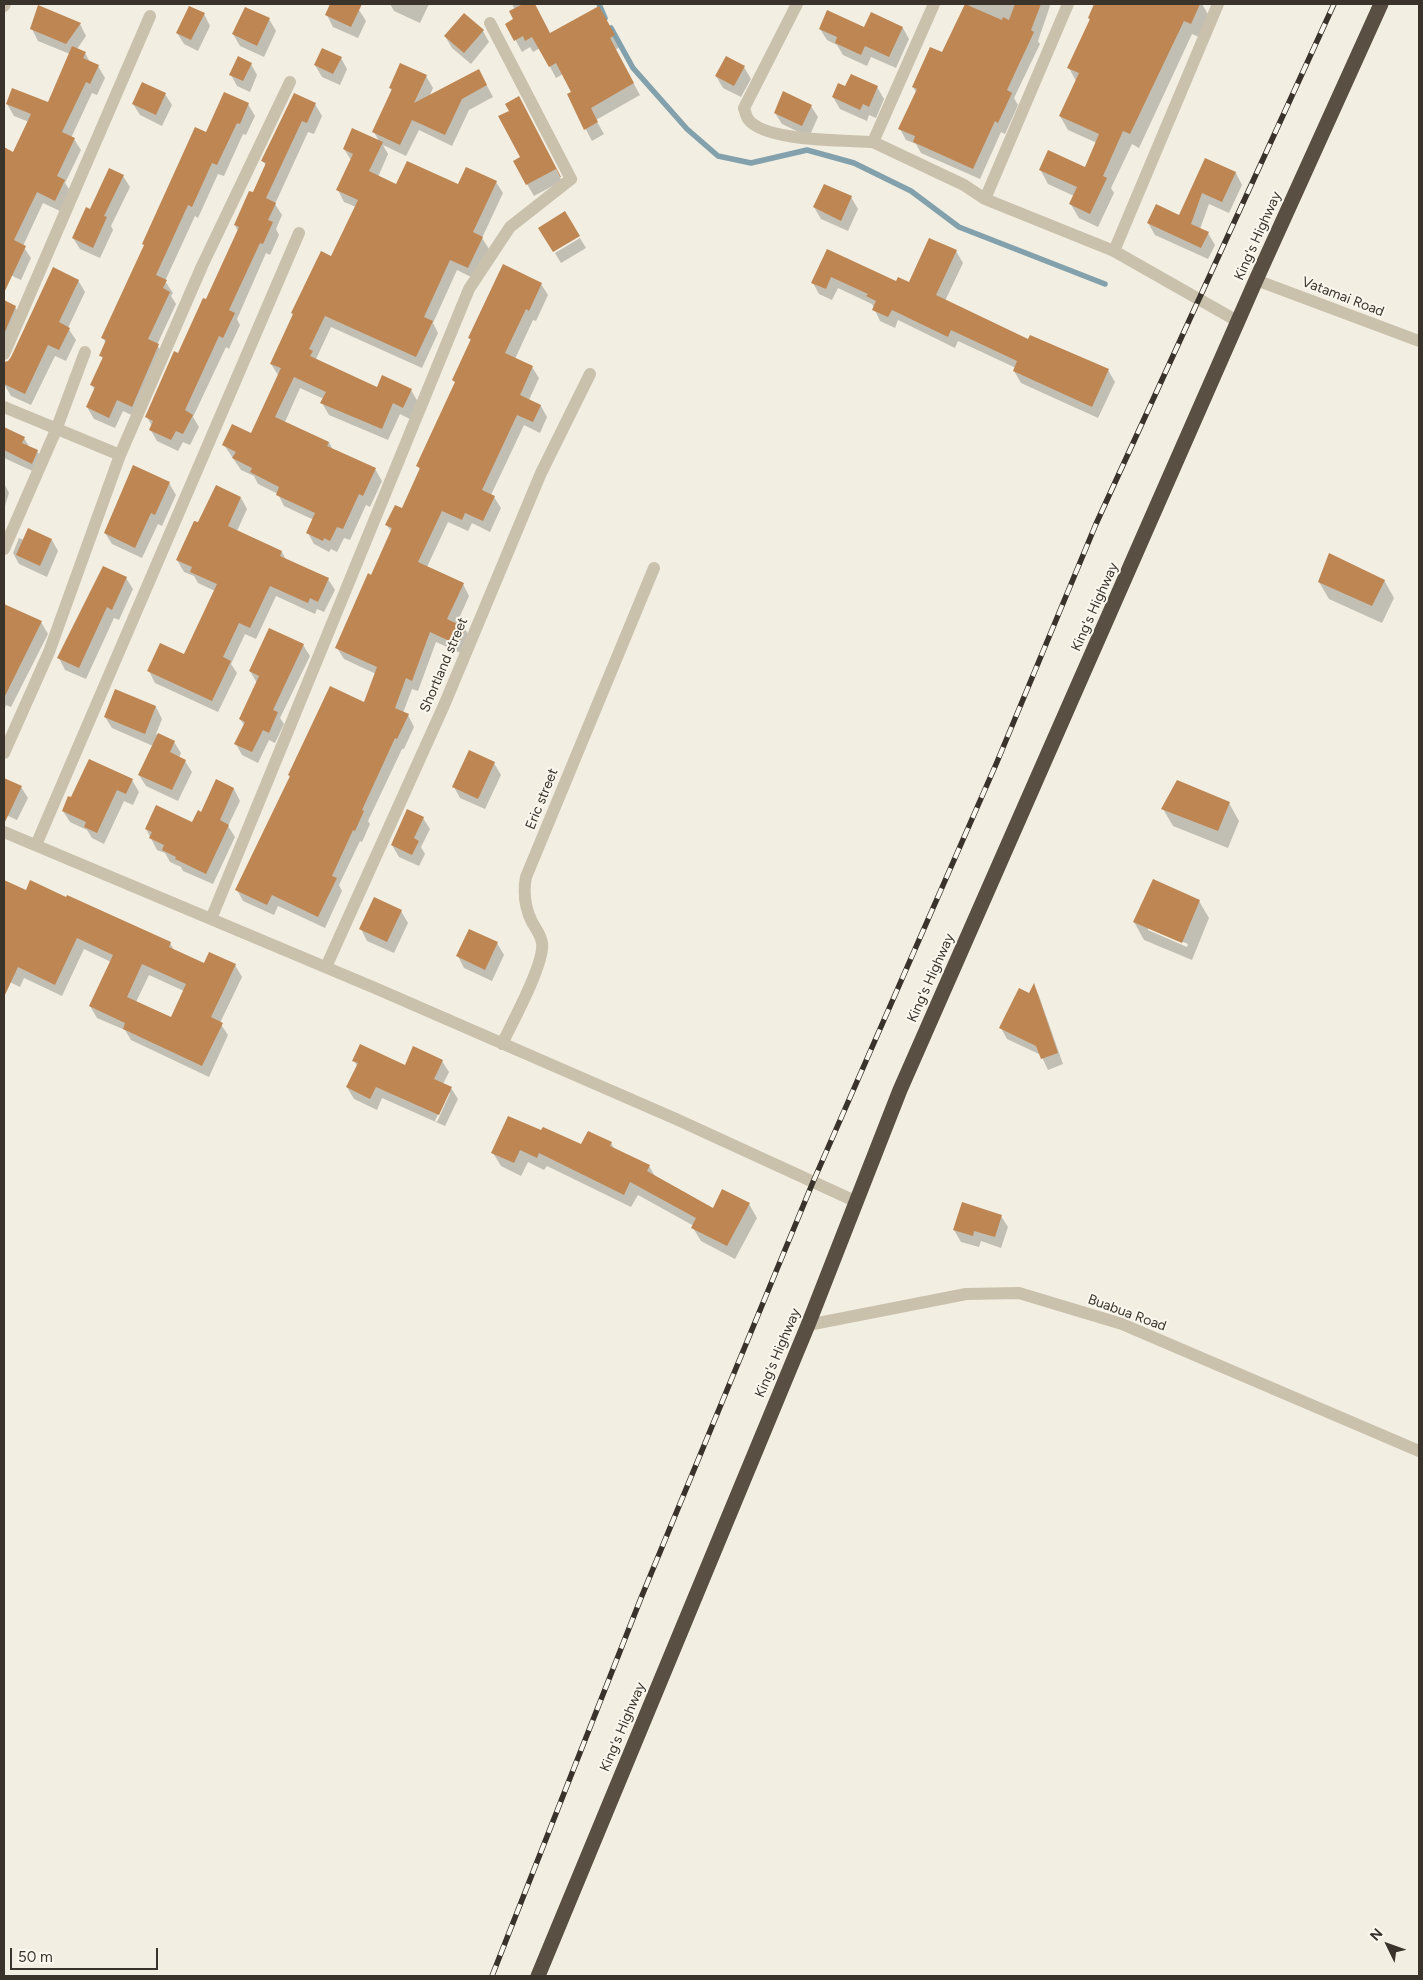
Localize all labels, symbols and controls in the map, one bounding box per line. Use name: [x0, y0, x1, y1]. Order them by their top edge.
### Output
street label: King's Highway: [1231, 189, 1285, 283]
street label: Vatamai Road: [1300, 274, 1386, 320]
street label: King's Highway: [1068, 560, 1122, 654]
street label: Shortland street: [416, 615, 472, 715]
street label: Eric street: [522, 766, 562, 832]
street label: King's Highway: [904, 931, 958, 1025]
street label: Buabua Road: [1085, 1291, 1169, 1335]
street label: King's Highway: [752, 1306, 804, 1400]
street label: King's Highway: [597, 1680, 649, 1774]
north arrow: [1363, 1920, 1413, 1970]
text: N: [1367, 1925, 1386, 1944]
scale bar: [12, 1938, 160, 1970]
text: 50 m: [18, 1948, 53, 1966]

